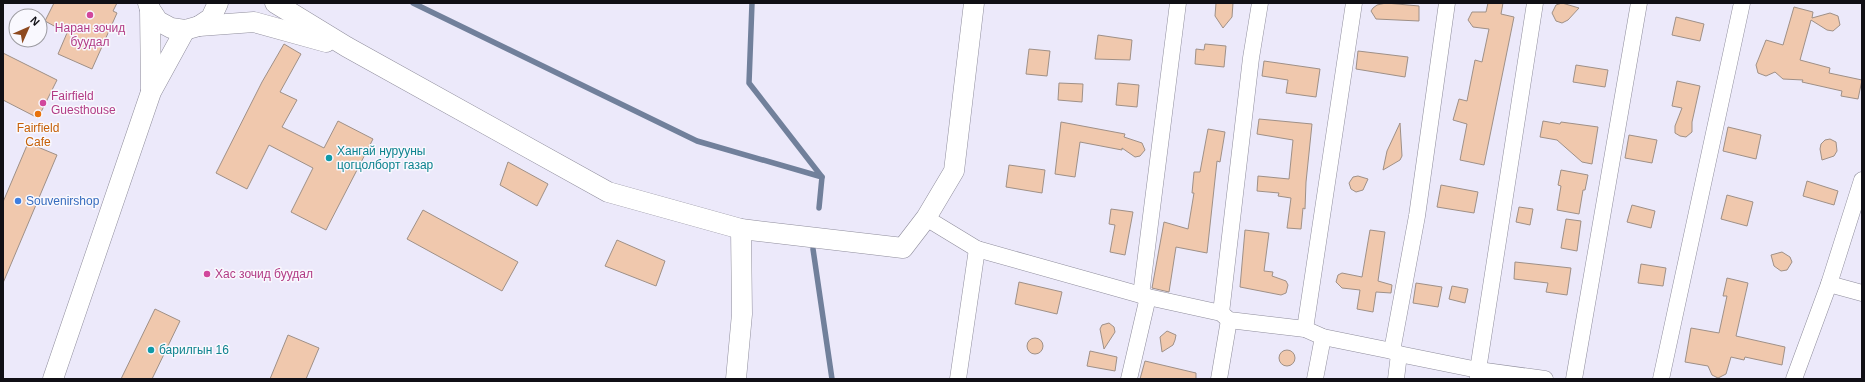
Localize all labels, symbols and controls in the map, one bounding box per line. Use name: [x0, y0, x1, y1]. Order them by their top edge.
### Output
north arrow: [8, 8, 48, 48]
marker: Наран зочид буудал: [85, 10, 95, 20]
text: N: [28, 14, 42, 28]
place label: Наран зочид буудал: [55, 21, 125, 49]
place label: Fairfield Guesthouse: [51, 89, 116, 117]
marker: Fairfield Guesthouse: [38, 98, 48, 108]
marker: Fairfield Cafe: [33, 109, 43, 119]
place label: Fairfield Cafe: [17, 121, 59, 149]
place label: Хангай нурууны цогцолборт газар: [337, 144, 434, 172]
marker: Хангай нурууны цогцолборт газар: [324, 153, 334, 163]
place label: Souvenirshop: [26, 194, 100, 208]
marker: Souvenirshop: [13, 196, 23, 206]
place label: Хас зочид буудал: [215, 267, 313, 281]
marker: Хас зочид буудал: [202, 269, 212, 279]
place label: барилгын 16: [159, 343, 229, 357]
marker: барилгын 16: [146, 345, 156, 355]

